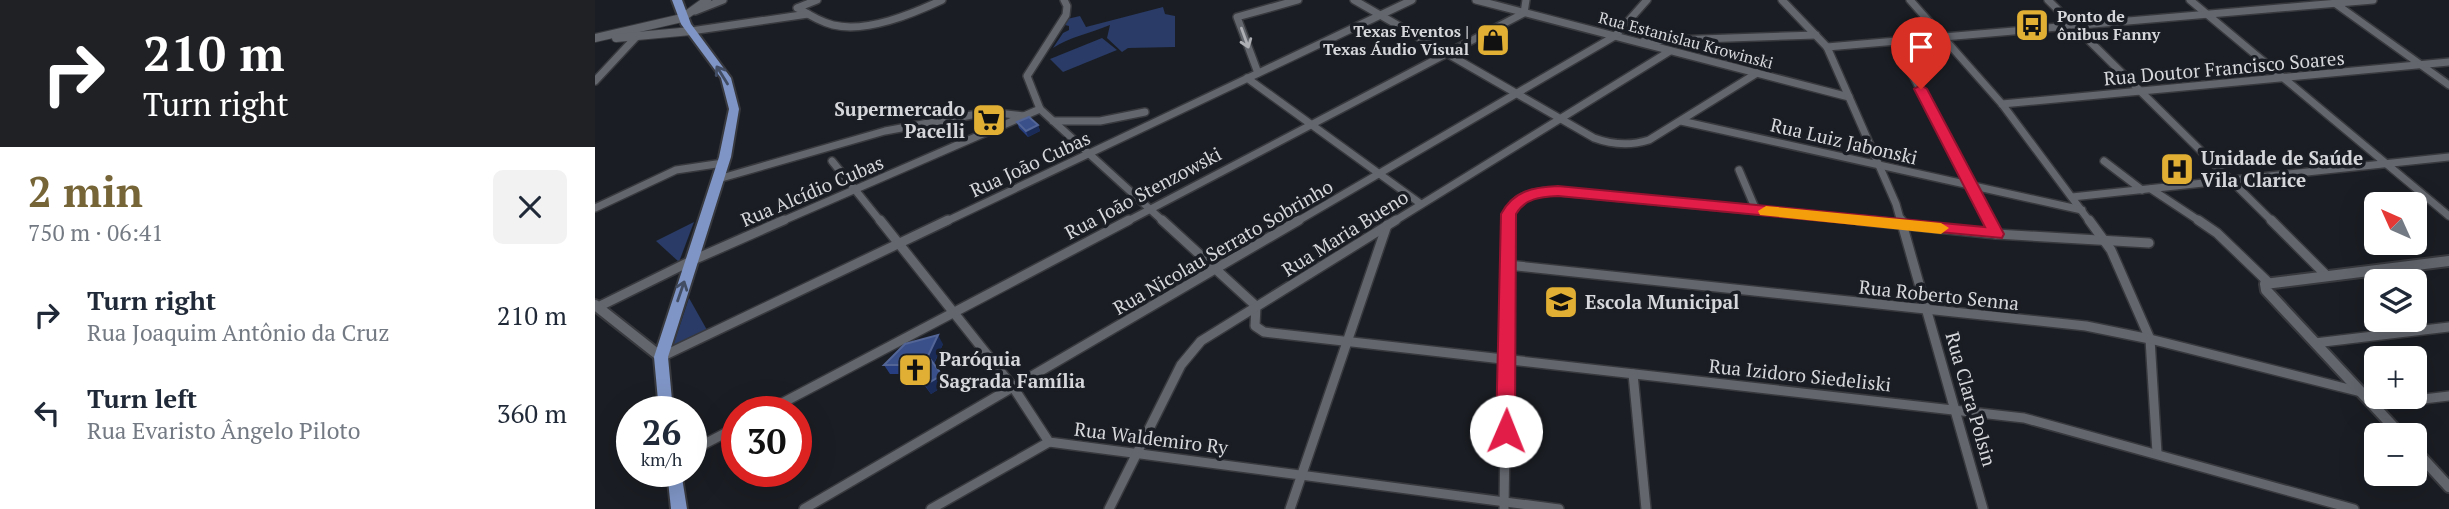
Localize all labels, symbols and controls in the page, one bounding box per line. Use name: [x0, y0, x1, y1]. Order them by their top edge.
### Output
place label: Ponto de ônibus Fanny: [2057, 5, 2161, 45]
street label: Rua Estanislau Krowinski: [1596, 6, 1776, 74]
bus stop icon: Ponto de ônibus Fanny: [2013, 6, 2051, 44]
pin: [1891, 17, 1951, 89]
text: 210 m: [143, 20, 285, 85]
place label: Texas Eventos | Texas Áudio Visual: [1323, 20, 1469, 60]
shop icon: Texas Eventos | Texas Áudio Visual: [1474, 21, 1512, 59]
one-way arrow: [1239, 27, 1252, 49]
icon: right: [28, 28, 119, 119]
icon: arrive: [1902, 28, 1940, 66]
street label: Rua Doutor Francisco Soares: [2102, 45, 2346, 90]
one-way arrow: [715, 65, 729, 85]
text: Turn right: [143, 83, 289, 125]
place label: Supermercado Pacelli: [834, 96, 965, 143]
supermarket icon: Supermercado Pacelli: [970, 101, 1008, 139]
street label: Rua Luiz Jabonski: [1768, 111, 1920, 170]
street label: Rua João Cubas: [965, 125, 1094, 202]
street label: Rua João Stenzowski: [1060, 141, 1225, 244]
place label: Unidade de Saúde Vila Clarice: [2201, 145, 2363, 192]
street label: Rua Alcídio Cubas: [737, 149, 887, 232]
hospital icon: Unidade de Saúde Vila Clarice: [2158, 150, 2196, 188]
text: 2 min: [28, 163, 143, 219]
button: close: [493, 170, 567, 244]
street label: Rua Nicolau Serrato Sobrinho: [1108, 173, 1337, 320]
street label: Rua Maria Bueno: [1277, 184, 1413, 281]
north arrow: [2364, 192, 2427, 256]
map controls: [2364, 192, 2427, 486]
text: 750 m · 06:41: [28, 217, 163, 248]
button: layers: [2364, 269, 2427, 332]
street label: Rua Roberto Senna: [1858, 274, 2021, 315]
one-way arrow: [675, 281, 688, 303]
text: Turn right: [87, 283, 216, 317]
school or university icon: Escola Municipal: [1542, 283, 1580, 321]
place label: Escola Municipal: [1585, 289, 1739, 314]
icon: right: [28, 296, 66, 334]
text: 210 m: [497, 298, 567, 332]
text: Rua Joaquim Antônio da Cruz: [87, 317, 390, 348]
street label: Rua Clara Polsin: [1940, 329, 2003, 469]
place label: Paróquia Sagrada Família: [939, 346, 1086, 393]
button: +: [2364, 346, 2427, 409]
church icon: Paróquia Sagrada Família: [896, 351, 934, 389]
street label: Rua Izidoro Siedeliski: [1708, 353, 1892, 397]
text: Turn left: [87, 381, 197, 415]
icon: left: [28, 394, 66, 432]
position arrow: [1469, 394, 1543, 468]
text: 360 m: [497, 396, 567, 430]
speed limit sign: 30: [721, 396, 812, 487]
text: 26: [642, 409, 681, 455]
text: Rua Evaristo Ângelo Piloto: [87, 415, 360, 446]
street label: Rua Waldemiro Ry: [1073, 416, 1230, 459]
button: −: [2364, 423, 2427, 486]
text: km/h: [641, 447, 682, 471]

